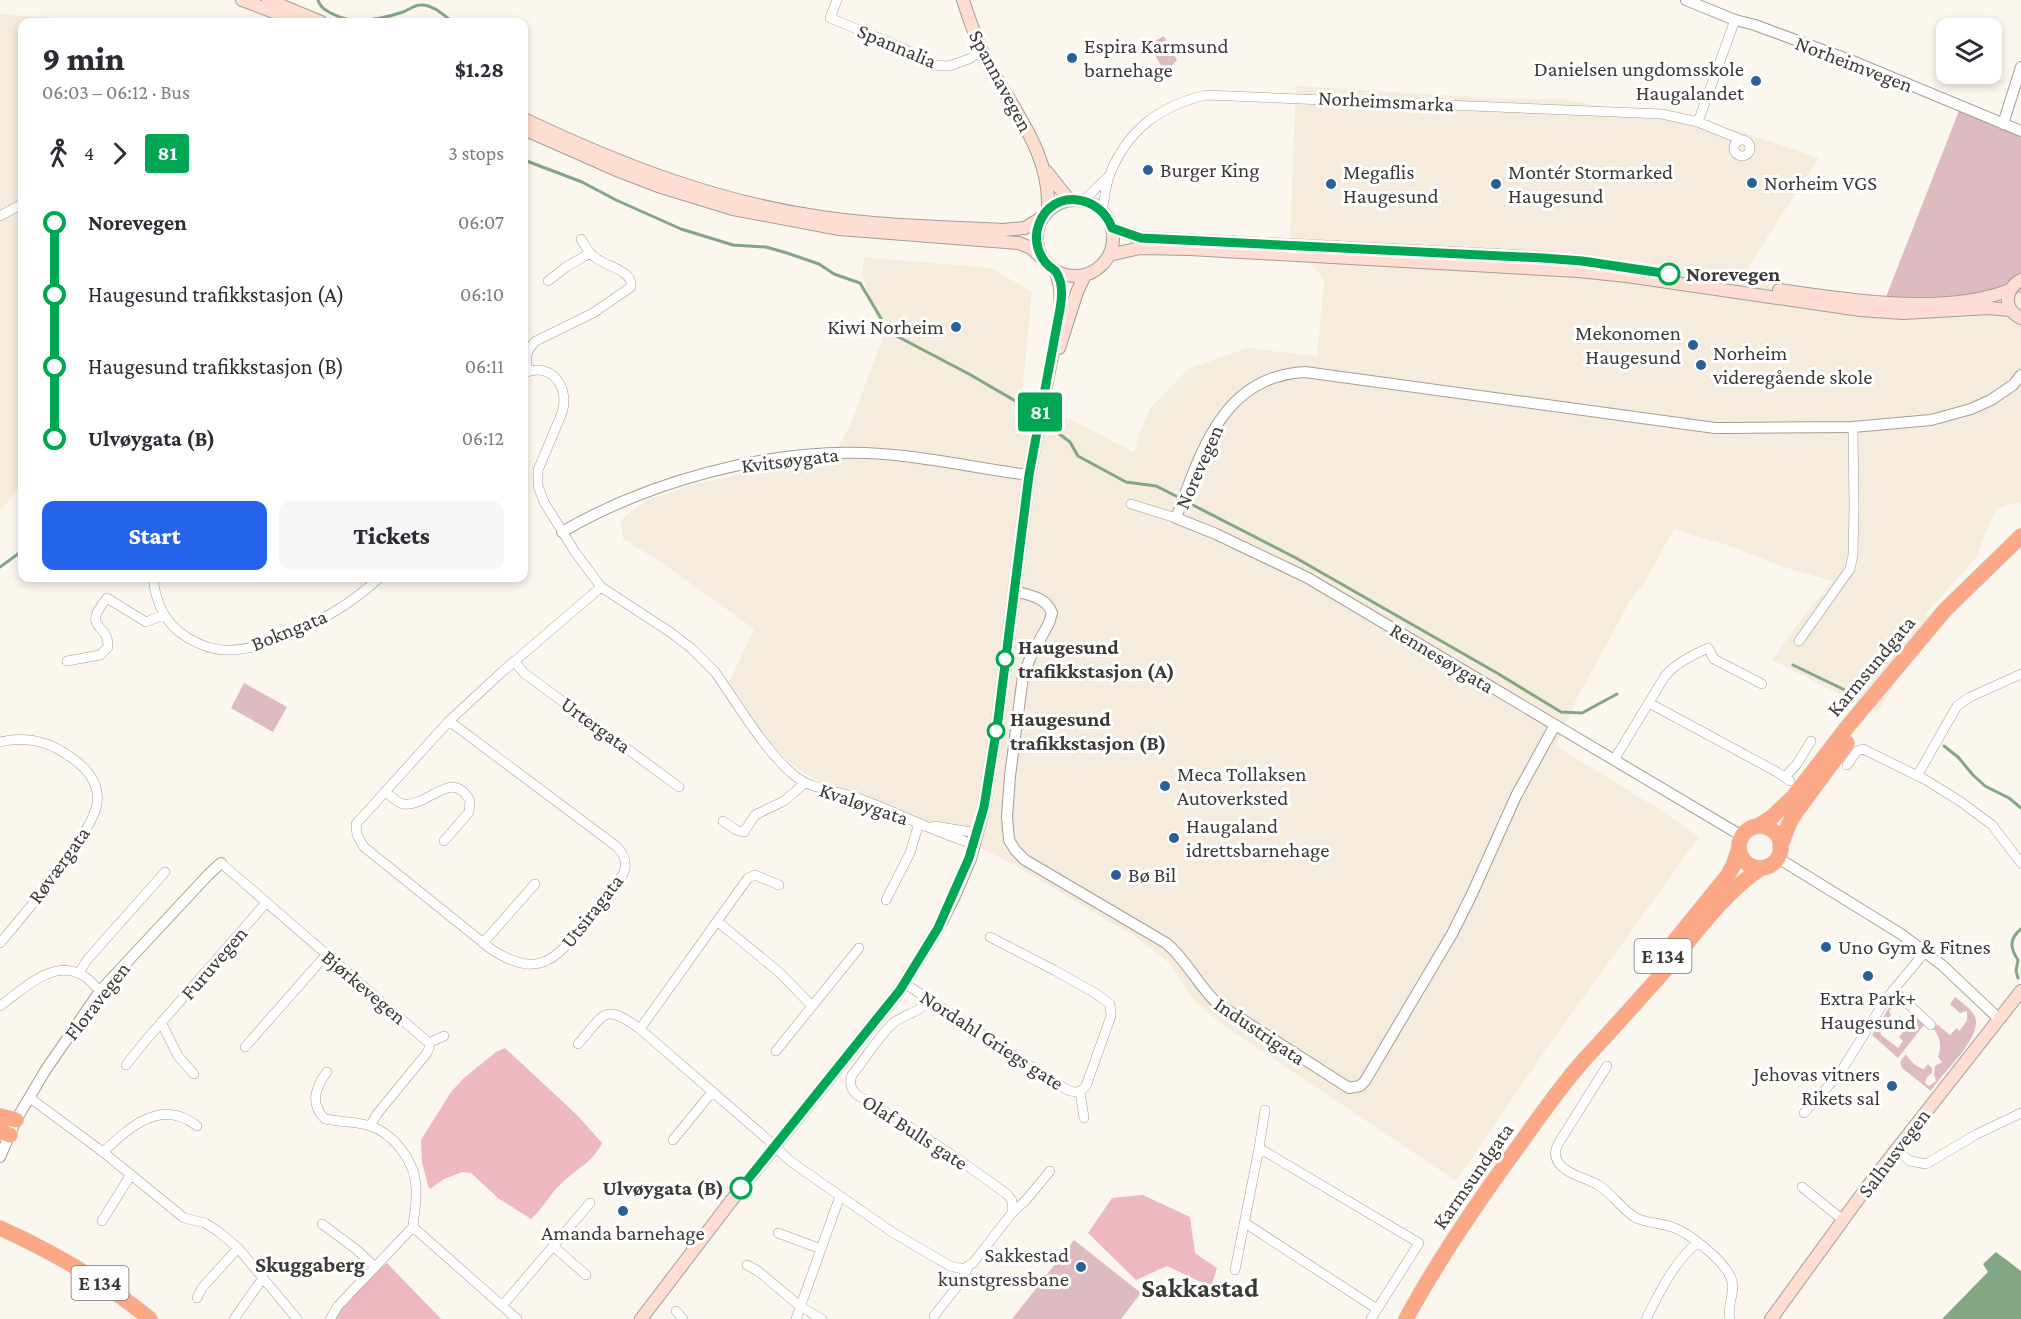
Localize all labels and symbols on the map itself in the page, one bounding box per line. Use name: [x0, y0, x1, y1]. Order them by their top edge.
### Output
street label: Spannalia: [854, 19, 940, 73]
street label: Spannavegen: [964, 26, 1038, 136]
street label: Norheimvegen: [1792, 31, 1916, 97]
place label: Espira Karmsund barnehage: [1084, 34, 1229, 82]
marker: Espira Karmsund barnehage: [1065, 51, 1079, 65]
place label: Danielsen ungdomsskole Haugalandet: [1534, 57, 1745, 105]
marker: Danielsen ungdomsskole Haugalandet: [1749, 74, 1763, 88]
street label: Norheimsmarka: [1317, 85, 1455, 117]
place label: Burger King: [1160, 158, 1259, 182]
place label: Megaflis Haugesund: [1343, 160, 1439, 208]
place label: Montér Stormarked Haugesund: [1508, 160, 1673, 208]
marker: Burger King: [1141, 163, 1155, 177]
place label: Norheim VGS: [1764, 171, 1877, 195]
marker: Norheim VGS: [1745, 176, 1759, 190]
marker: Megaflis Haugesund: [1324, 177, 1338, 191]
marker: Montér Stormarked Haugesund: [1489, 177, 1503, 191]
place label: Norevegen: [1686, 262, 1780, 286]
marker: Norevegen: [1658, 263, 1680, 285]
place label: Kiwi Norheim: [827, 315, 944, 339]
marker: Kiwi Norheim: [949, 320, 963, 334]
place label: Mekonomen Haugesund: [1575, 321, 1681, 369]
marker: Mekonomen Haugesund: [1686, 338, 1700, 352]
place label: Norheim videregående skole: [1712, 341, 1873, 389]
marker: Norheim videregående skole: [1694, 358, 1708, 372]
line badge: 81: [1013, 392, 1067, 432]
street label: Norevegen: [1170, 421, 1228, 513]
street label: Kvitsøygata: [740, 442, 840, 478]
street label: Bokngata: [248, 604, 331, 656]
street label: Karmsundgata: [1822, 611, 1920, 721]
street label: Rennesøygata: [1386, 618, 1499, 699]
place label: Haugesund trafikkstasjon (A): [1018, 635, 1175, 683]
marker: Haugesund trafikkstasjon (A): [996, 650, 1014, 668]
street label: Urtergata: [556, 692, 636, 759]
place label: Haugesund trafikkstasjon (B): [1010, 707, 1166, 755]
marker: Haugesund trafikkstasjon (B): [987, 722, 1005, 740]
place label: Meca Tollaksen Autoverksted: [1177, 762, 1307, 810]
street label: Kvaløygata: [816, 778, 912, 830]
marker: Meca Tollaksen Autoverksted: [1158, 779, 1172, 793]
place label: Haugaland idrettsbarnehage: [1186, 814, 1329, 862]
street label: Røværgata: [23, 822, 95, 908]
marker: Haugaland idrettsbarnehage: [1167, 831, 1181, 845]
place label: Bø Bil: [1128, 863, 1176, 887]
marker: Bø Bil: [1109, 868, 1123, 882]
street label: Utsiragata: [556, 869, 628, 953]
street label: Furuvegen: [176, 922, 252, 1004]
place label: Uno Gym & Fitnes: [1838, 935, 1991, 959]
road number: E 134: [1634, 939, 1692, 973]
marker: Uno Gym & Fitnes: [1819, 940, 1833, 954]
street label: Bjørkevegen: [317, 945, 411, 1029]
street label: Floravegen: [59, 957, 135, 1045]
marker: Extra Park+ Haugesund: [1861, 969, 1875, 983]
street label: Nordahl Griegs gate: [916, 985, 1068, 1095]
place label: Extra Park+ Haugesund: [1820, 986, 1916, 1034]
street label: Industrigata: [1210, 992, 1310, 1070]
place label: Jehovas vitners Rikets sal: [1751, 1062, 1880, 1110]
marker: Jehovas vitners Rikets sal: [1885, 1079, 1899, 1093]
street label: Olaf Bulls gate: [858, 1089, 972, 1175]
street label: Salhusvegen: [1853, 1104, 1935, 1202]
street label: Karmsundgata: [1428, 1118, 1519, 1234]
place label: Ulvøygata (B): [602, 1176, 724, 1200]
marker: Ulvøygata (B): [730, 1177, 752, 1199]
marker: Amanda barnehage: [616, 1204, 630, 1218]
place label: Amanda barnehage: [541, 1221, 705, 1245]
place label: Sakkestad kunstgressbane: [938, 1243, 1069, 1291]
district label: Skuggaberg: [255, 1252, 365, 1277]
marker: Sakkestad kunstgressbane: [1074, 1260, 1088, 1274]
road number: E 134: [72, 1266, 128, 1300]
district label: Sakkastad: [1141, 1273, 1259, 1303]

